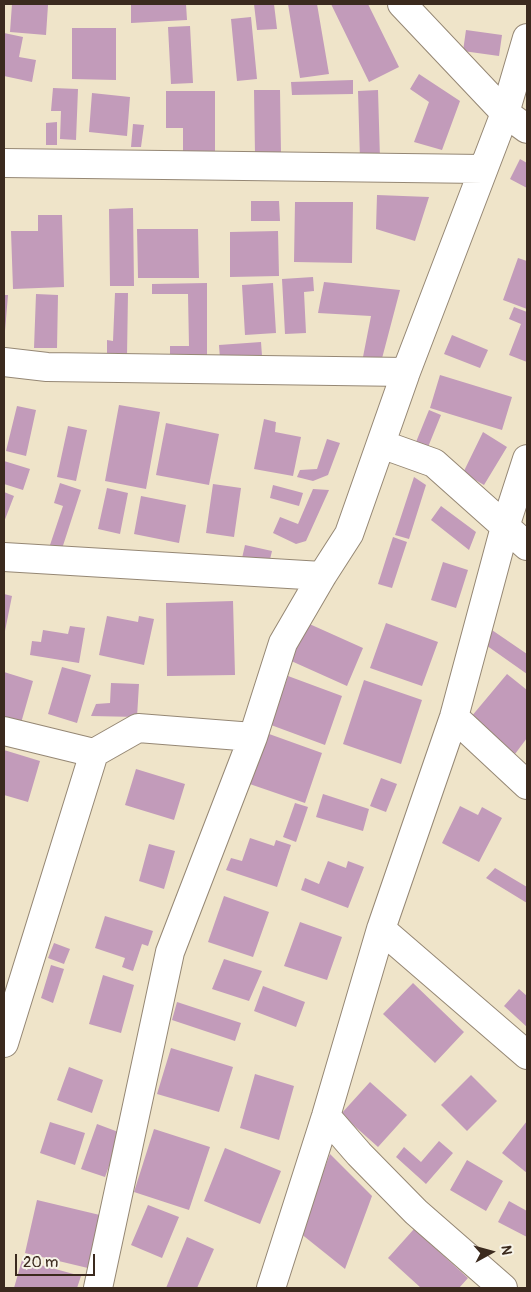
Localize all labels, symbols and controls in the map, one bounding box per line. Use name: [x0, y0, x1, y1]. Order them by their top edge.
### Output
north arrow: [466, 1227, 516, 1277]
scale bar: [18, 1244, 98, 1276]
text: N: [497, 1244, 515, 1256]
text: 20 m: [23, 1253, 58, 1272]

